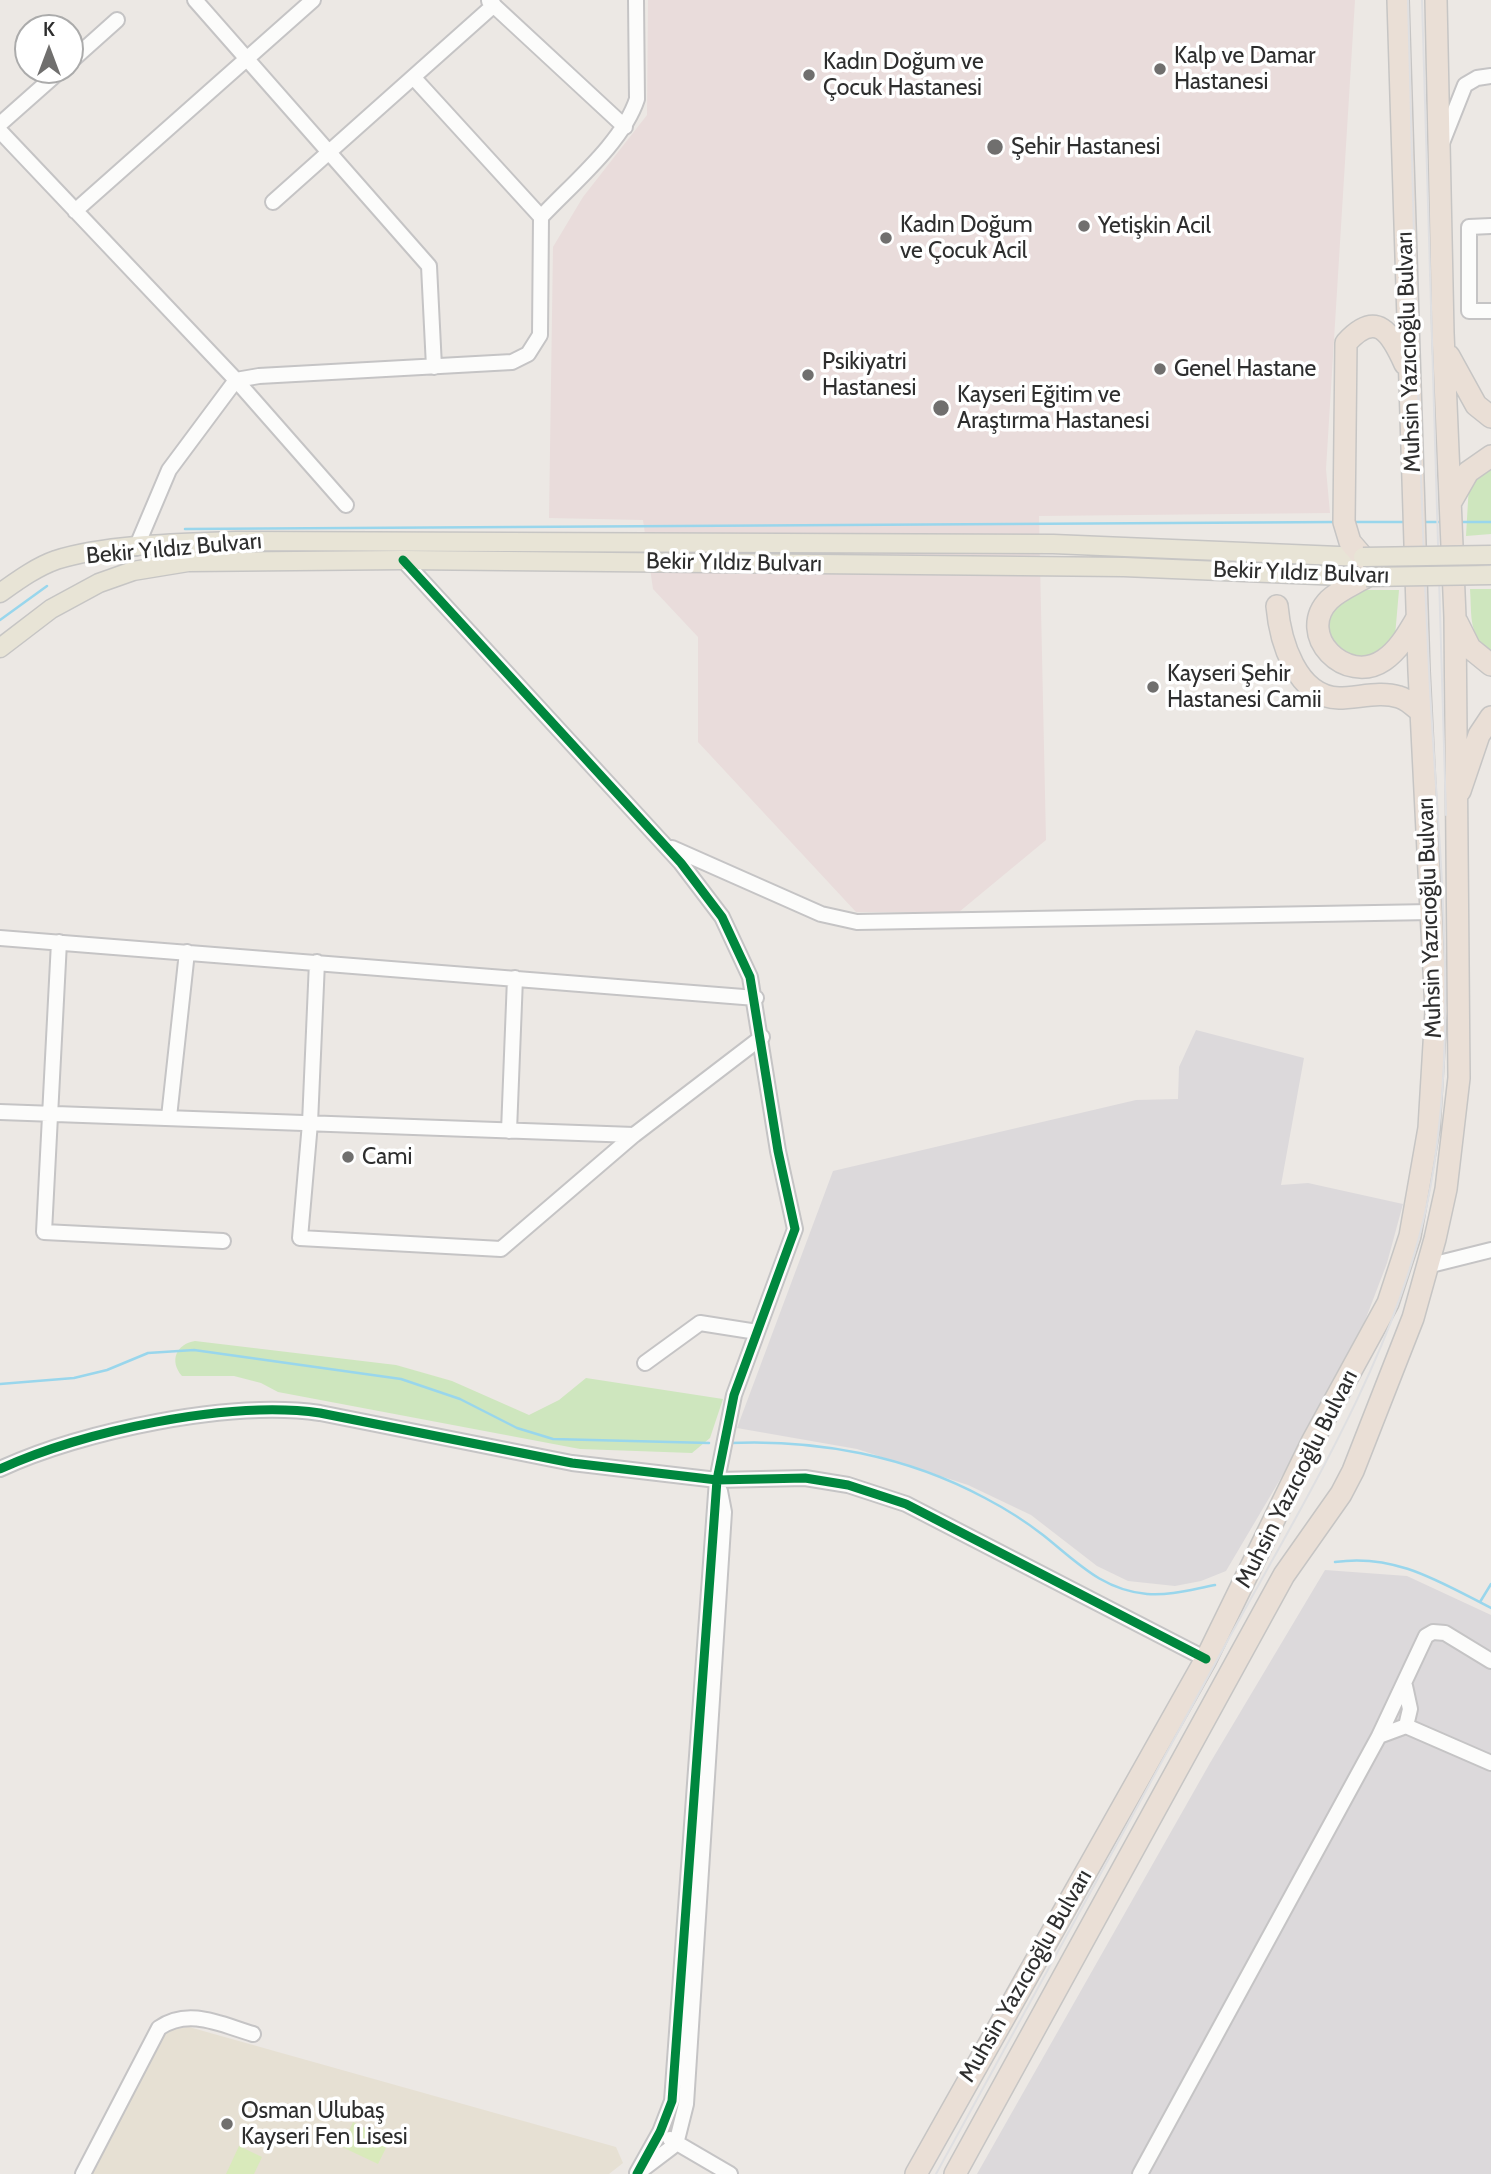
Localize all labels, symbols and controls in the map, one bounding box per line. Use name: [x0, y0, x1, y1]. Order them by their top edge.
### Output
north arrow: [14, 14, 84, 84]
text: K: [43, 18, 55, 41]
place label: Kalp ve Damar Hastanesi: [1174, 42, 1316, 96]
place label: Kadın Doğum ve Çocuk Hastanesi: [823, 48, 984, 102]
marker: Kalp ve Damar Hastanesi: [1152, 61, 1168, 77]
marker: Kadın Doğum ve Çocuk Hastanesi: [801, 67, 817, 83]
place label: Şehir Hastanesi: [1011, 133, 1160, 161]
marker: Şehir Hastanesi: [985, 137, 1005, 157]
place label: Kadın Doğum ve Çocuk Acil: [900, 211, 1033, 265]
place label: Yetişkin Acil: [1098, 212, 1211, 240]
marker: Yetişkin Acil: [1076, 218, 1092, 234]
marker: Kadın Doğum ve Çocuk Acil: [878, 230, 894, 246]
street label: Muhsin Yazıcıoğlu Bulvarı: [1391, 231, 1427, 473]
place label: Psikiyatri Hastanesi: [822, 348, 916, 402]
place label: Genel Hastane: [1174, 355, 1316, 383]
marker: Genel Hastane: [1152, 361, 1168, 377]
marker: Psikiyatri Hastanesi: [800, 367, 816, 383]
place label: Kayseri Eğitim ve Araştırma Hastanesi: [957, 381, 1150, 435]
marker: Kayseri Eğitim ve Araştırma Hastanesi: [931, 398, 951, 418]
street label: Bekir Yıldız Bulvarı: [85, 528, 263, 570]
street label: Bekir Yıldız Bulvarı: [646, 548, 822, 578]
street label: Bekir Yıldız Bulvarı: [1212, 556, 1390, 590]
place label: Kayseri Şehir Hastanesi Camii: [1167, 660, 1322, 714]
marker: Kayseri Şehir Hastanesi Camii: [1145, 679, 1161, 695]
street label: Muhsin Yazıcıoğlu Bulvarı: [1412, 797, 1448, 1039]
place label: Cami: [362, 1143, 412, 1171]
marker: Cami: [340, 1149, 356, 1165]
street label: Muhsin Yazıcıoğlu Bulvarı: [1230, 1365, 1364, 1593]
street label: Muhsin Yazıcıoğlu Bulvarı: [954, 1865, 1098, 2087]
place label: Osman Ulubaş Kayseri Fen Lisesi: [241, 2097, 408, 2151]
marker: Osman Ulubaş Kayseri Fen Lisesi: [219, 2116, 235, 2132]

